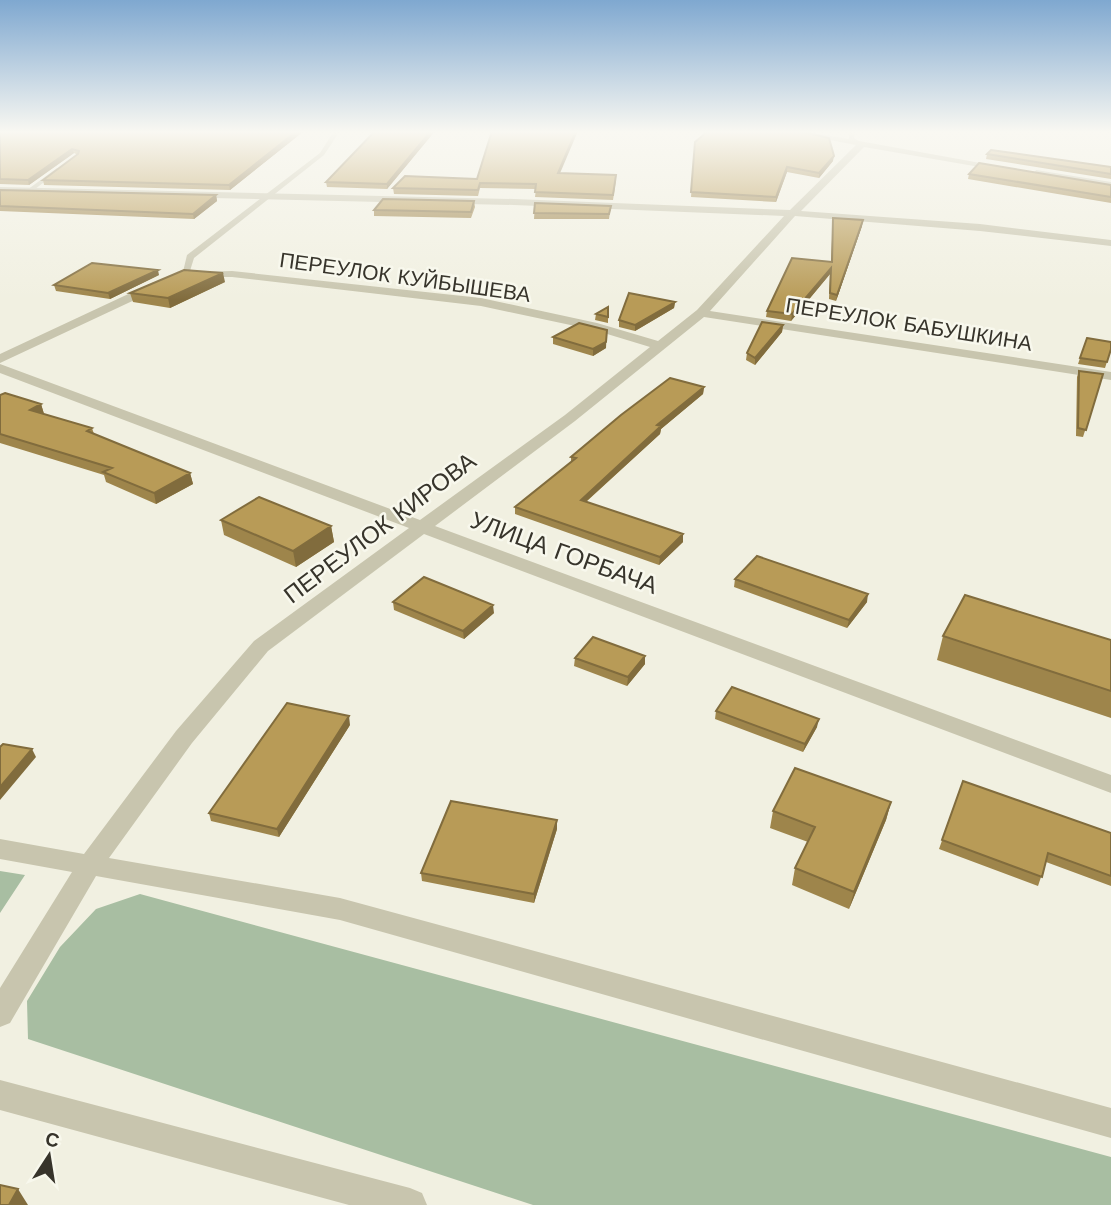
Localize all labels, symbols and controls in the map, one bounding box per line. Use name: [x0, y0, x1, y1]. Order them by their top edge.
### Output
street label: ПЕРЕУЛОК КУЙБЫШЕВА: [278, 247, 532, 307]
street label: ПЕРЕУЛОК БАБУШКИНА: [784, 292, 1034, 356]
street label: ПЕРЕУЛОК КИРОВА: [279, 447, 481, 609]
street label: УЛИЦА ГОРБАЧА: [467, 506, 661, 600]
north arrow: [14, 1121, 84, 1191]
text: С: [43, 1127, 62, 1153]

